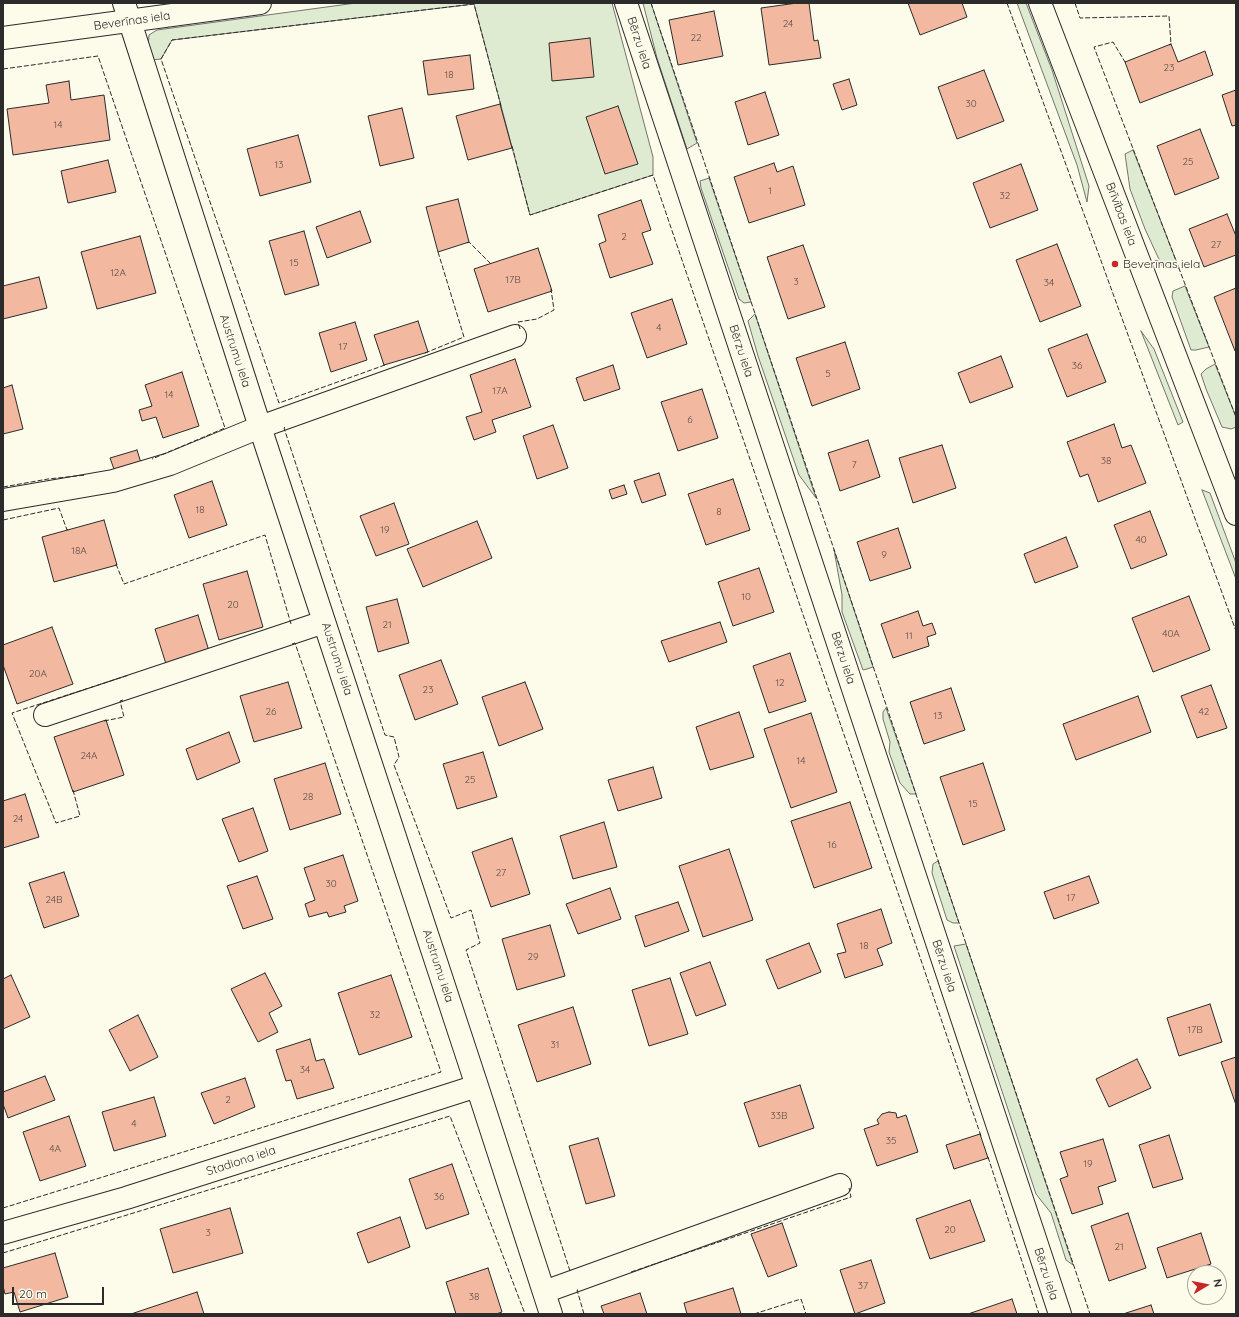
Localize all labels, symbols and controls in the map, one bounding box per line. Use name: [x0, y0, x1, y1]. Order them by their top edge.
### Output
street label: Beverīnas iela: [93, 8, 171, 34]
street label: Bērzu iela: [624, 15, 654, 71]
house number: 24: [783, 18, 793, 30]
house number: 22: [690, 32, 702, 44]
house number: 23: [1164, 62, 1174, 74]
house number: 18: [444, 69, 454, 81]
house number: 30: [965, 98, 977, 110]
house number: 14: [54, 119, 62, 131]
house number: 25: [1183, 156, 1193, 168]
house number: 13: [275, 159, 283, 171]
street label: Brīvības iela: [1102, 180, 1140, 248]
house number: 1: [768, 185, 772, 197]
house number: 32: [1000, 190, 1010, 202]
house number: 2: [621, 231, 627, 243]
house number: 27: [1211, 239, 1221, 251]
house number: 15: [289, 257, 299, 269]
place label: Beverīnas iela: [1123, 257, 1200, 271]
marker: Beverīnas iela: [1110, 259, 1120, 269]
house number: 12A: [110, 267, 126, 279]
house number: 17B: [505, 274, 521, 286]
house number: 3: [793, 276, 799, 288]
house number: 34: [1044, 277, 1054, 289]
street label: Austrumu iela: [216, 313, 254, 389]
house number: 4: [656, 322, 662, 334]
street label: Bērzu iela: [726, 323, 756, 379]
house number: 17: [339, 341, 347, 353]
house number: 36: [1072, 360, 1082, 372]
house number: 5: [825, 368, 831, 380]
house number: 17A: [492, 385, 508, 397]
house number: 14: [165, 389, 173, 401]
house number: 6: [687, 414, 693, 426]
house number: 38: [1101, 455, 1111, 467]
house number: 7: [851, 459, 857, 471]
house number: 18: [195, 504, 205, 516]
house number: 8: [716, 506, 722, 518]
house number: 19: [380, 524, 390, 536]
house number: 40: [1135, 534, 1147, 546]
house number: 18A: [71, 545, 87, 557]
house number: 9: [881, 549, 887, 561]
house number: 10: [741, 591, 751, 603]
house number: 20: [227, 599, 239, 611]
house number: 21: [382, 619, 392, 631]
street label: Austrumu iela: [318, 621, 356, 697]
house number: 40A: [1162, 628, 1180, 640]
street label: Bērzu iela: [828, 630, 858, 686]
house number: 11: [905, 630, 913, 642]
house number: 20A: [29, 668, 47, 680]
house number: 12: [775, 677, 785, 689]
house number: 23: [423, 684, 433, 696]
house number: 26: [266, 706, 276, 718]
house number: 42: [1199, 706, 1209, 718]
house number: 13: [934, 710, 942, 722]
house number: 24A: [80, 750, 98, 762]
house number: 14: [797, 755, 805, 767]
house number: 25: [465, 774, 475, 786]
house number: 28: [303, 791, 313, 803]
house number: 15: [968, 798, 978, 810]
house number: 24: [13, 813, 23, 825]
house number: 16: [827, 839, 837, 851]
house number: 27: [496, 867, 506, 879]
house number: 30: [325, 878, 337, 890]
house number: 17: [1067, 892, 1075, 904]
house number: 24B: [45, 894, 63, 906]
street label: Austrumu iela: [419, 928, 457, 1004]
street label: Bērzu iela: [929, 938, 959, 994]
house number: 18: [859, 940, 869, 952]
house number: 29: [527, 951, 539, 963]
house number: 32: [370, 1009, 380, 1021]
house number: 17B: [1187, 1024, 1203, 1036]
house number: 31: [551, 1039, 559, 1051]
house number: 34: [300, 1064, 310, 1076]
house number: 2: [225, 1094, 231, 1106]
house number: 33B: [771, 1110, 787, 1122]
house number: 4: [131, 1118, 137, 1130]
house number: 35: [886, 1135, 896, 1147]
house number: 4A: [49, 1143, 61, 1155]
street label: Stadiona iela: [205, 1143, 277, 1179]
house number: 19: [1083, 1158, 1093, 1170]
house number: 36: [434, 1191, 444, 1203]
house number: 20: [944, 1224, 956, 1236]
house number: 3: [205, 1227, 211, 1239]
house number: 21: [1114, 1241, 1124, 1253]
street label: Bērzu iela: [1031, 1246, 1061, 1302]
north arrow: [1187, 1265, 1227, 1305]
text: N: [1210, 1278, 1225, 1288]
scale bar: [14, 1279, 106, 1305]
house number: 37: [858, 1280, 868, 1292]
text: 20 m: [19, 1286, 47, 1301]
house number: 38: [469, 1291, 479, 1303]

